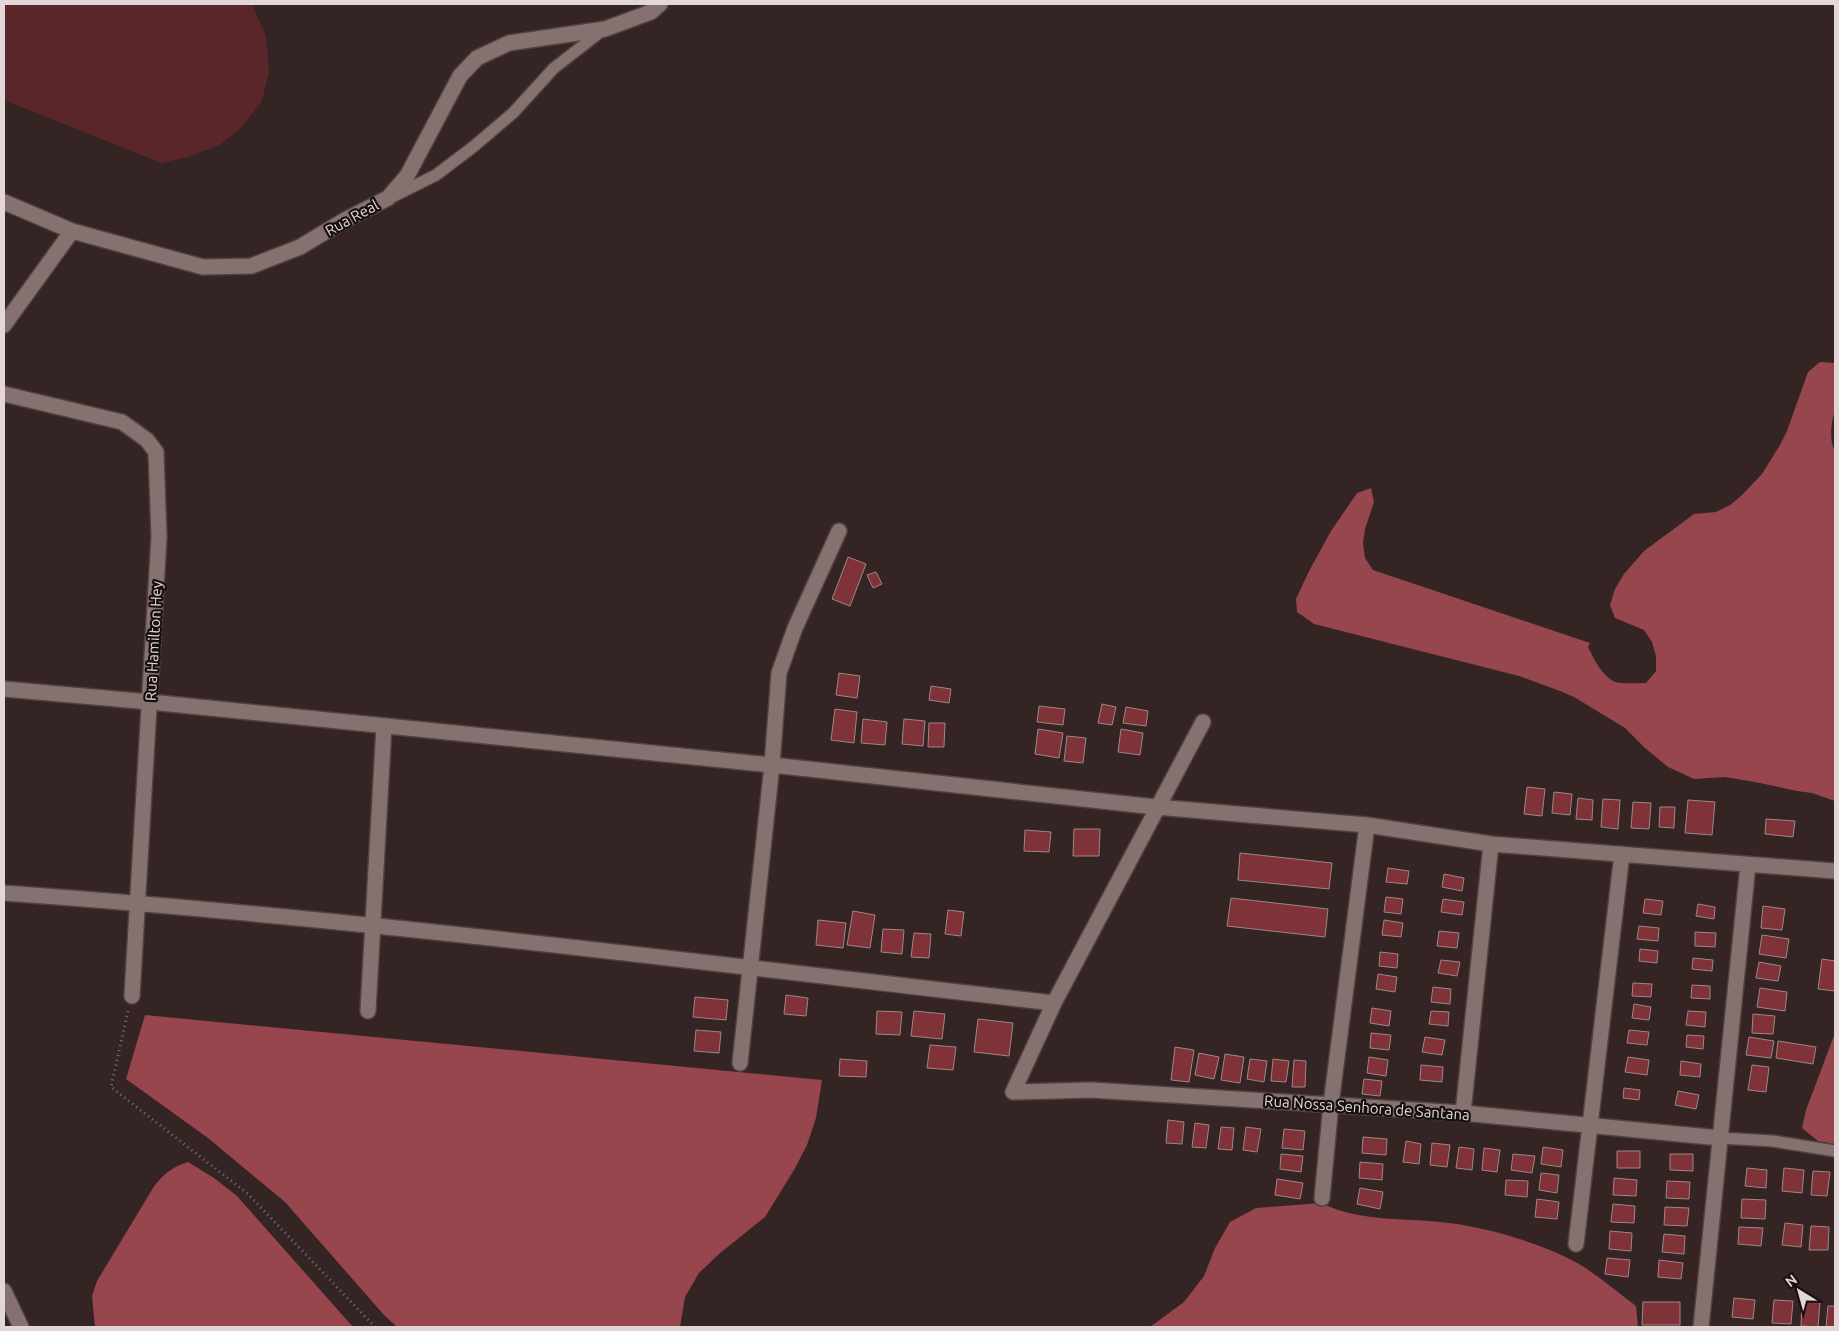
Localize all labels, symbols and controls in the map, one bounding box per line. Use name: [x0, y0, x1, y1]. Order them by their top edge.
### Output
street label: Rua Real: [322, 196, 381, 239]
street label: Rua Hamilton Hey: [142, 580, 165, 702]
street label: Rua Nossa Senhora de Santana: [1264, 1092, 1470, 1123]
north arrow: [1774, 1266, 1824, 1316]
text: N: [1782, 1271, 1800, 1290]

